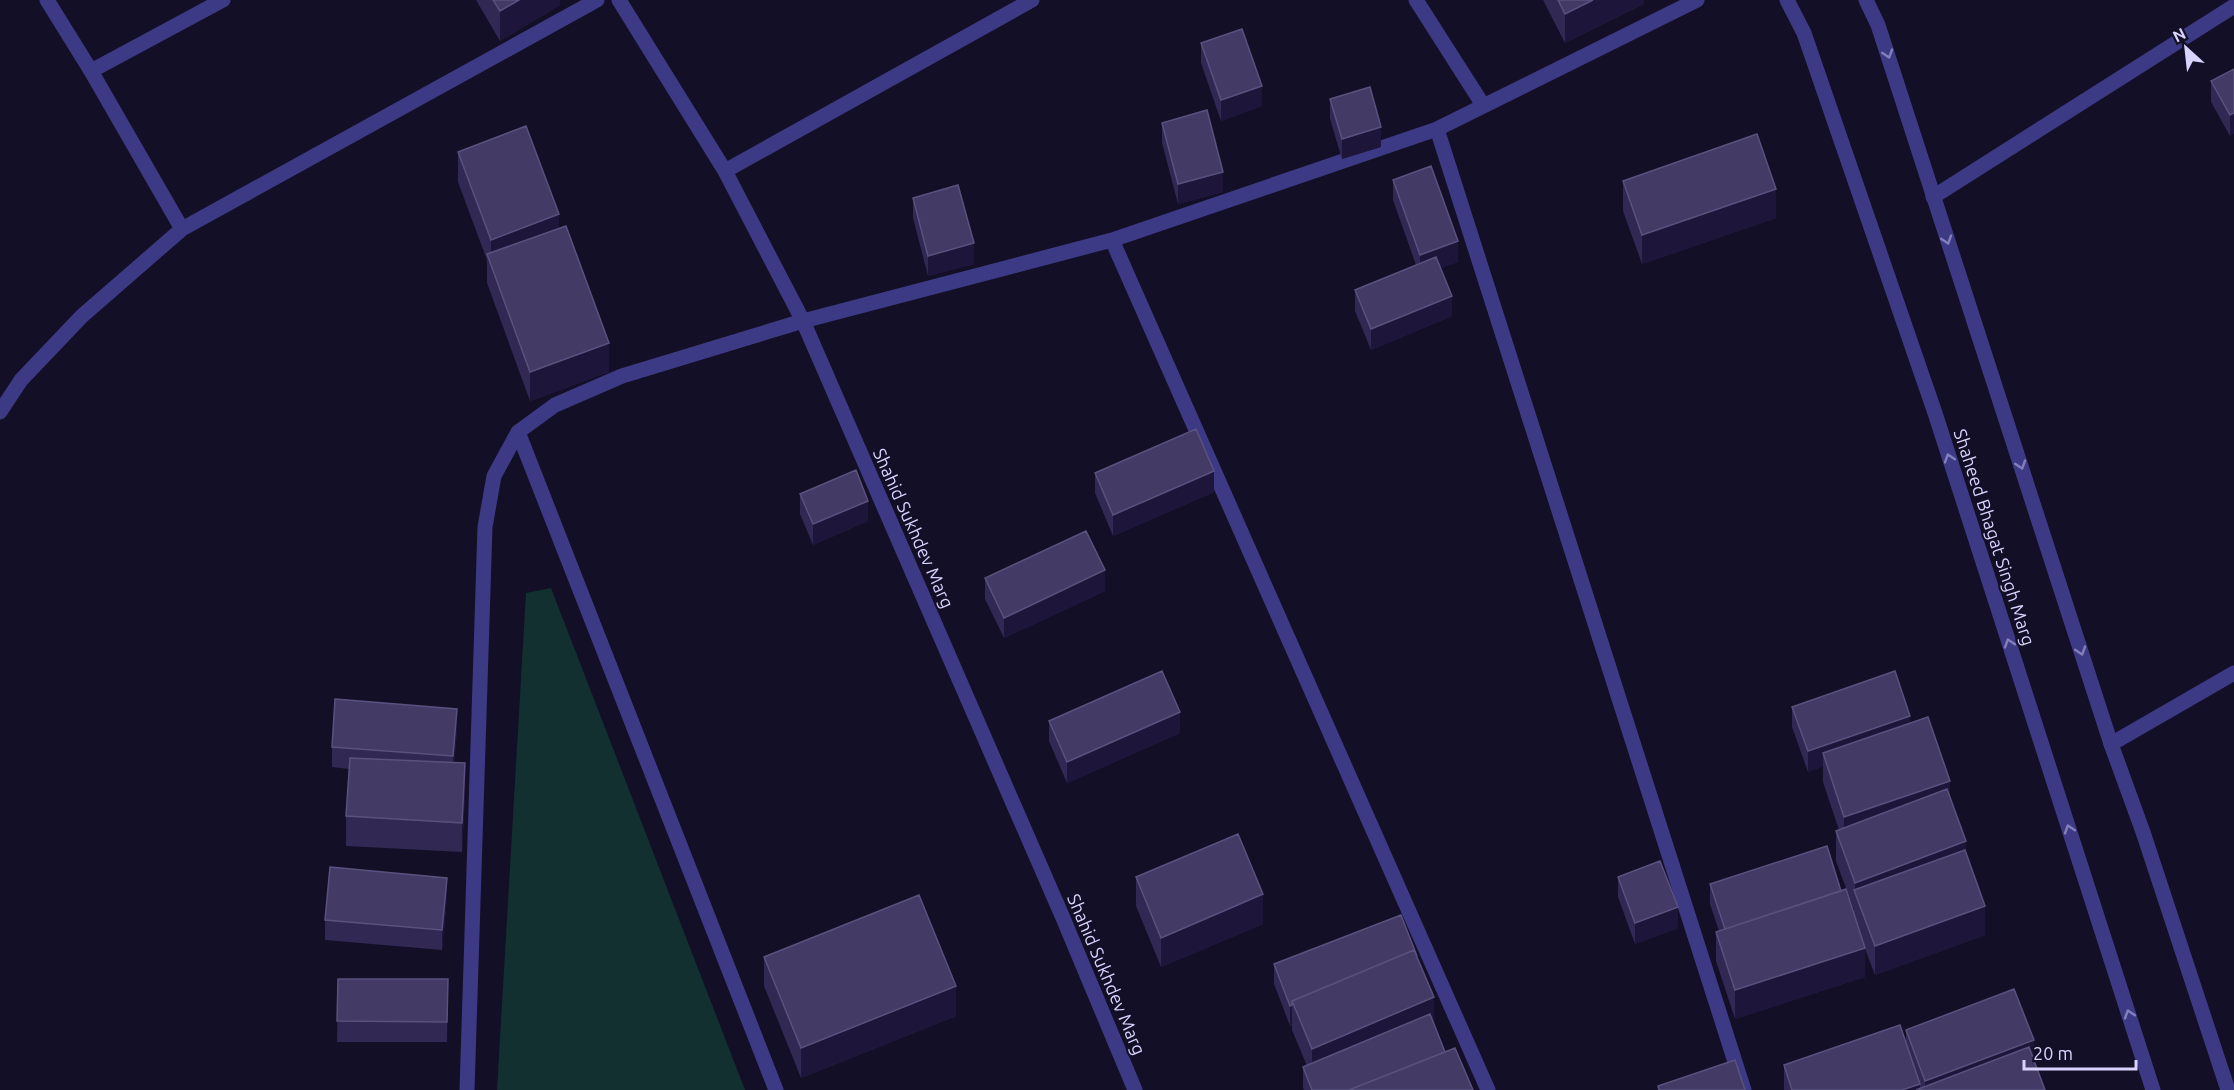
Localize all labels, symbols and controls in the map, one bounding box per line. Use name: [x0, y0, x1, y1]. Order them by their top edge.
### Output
north arrow: [2156, 18, 2216, 78]
text: N: [2170, 24, 2189, 45]
one-way arrow: [1880, 48, 1893, 59]
one-way arrow: [1940, 234, 1953, 245]
street label: Shaheed Bhagat Singh Marg: [1951, 426, 2039, 648]
street label: Shahid Sukhdev Marg: [870, 445, 958, 611]
one-way arrow: [1944, 453, 1956, 464]
one-way arrow: [2013, 459, 2026, 470]
one-way arrow: [2004, 638, 2016, 649]
one-way arrow: [2074, 645, 2086, 656]
one-way arrow: [2064, 824, 2076, 835]
street label: Shahid Sukhdev Marg: [1064, 891, 1150, 1057]
one-way arrow: [2123, 1009, 2136, 1020]
scale bar: [2024, 1033, 2136, 1071]
text: 20 m: [2033, 1043, 2073, 1063]

